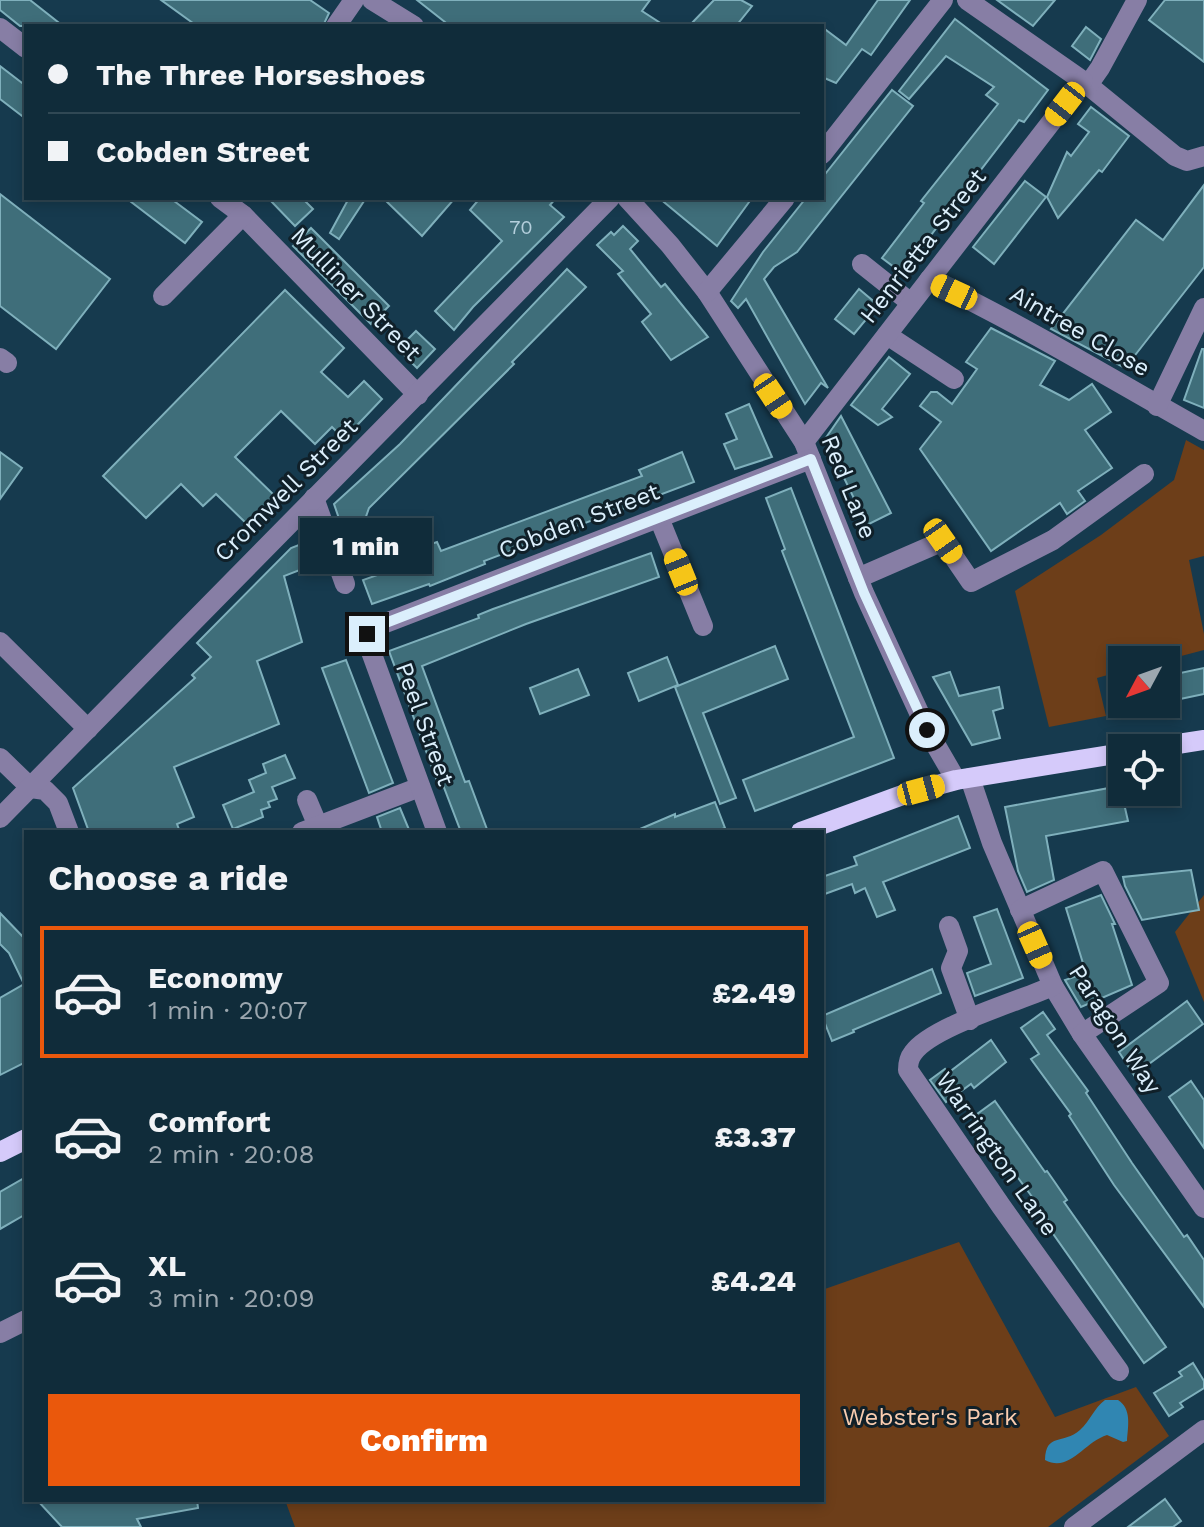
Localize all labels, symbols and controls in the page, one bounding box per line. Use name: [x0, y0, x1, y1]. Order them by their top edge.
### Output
text: The Three Horseshoes: [96, 57, 425, 92]
car: [1041, 78, 1089, 130]
text: Cobden Street: [96, 134, 309, 169]
street label: Henrietta Street: [854, 163, 992, 329]
house number: 70: [509, 215, 533, 239]
street label: Mulliner Street: [285, 221, 427, 367]
car: [927, 271, 981, 313]
street label: Aintree Close: [1005, 280, 1155, 382]
car: [750, 369, 796, 423]
street label: Cromwell Street: [209, 413, 363, 567]
street label: Red Lane: [816, 431, 882, 543]
street label: Cobden Street: [495, 477, 663, 565]
car: [919, 514, 967, 568]
callout: 1 min: [301, 518, 433, 574]
text: 1 min: [333, 531, 399, 561]
car: [661, 545, 701, 599]
route end: [349, 616, 385, 652]
north arrow: [1108, 646, 1180, 718]
map controls: [1108, 646, 1180, 806]
street label: Peel Street: [390, 659, 460, 789]
route start: [909, 712, 945, 748]
button: locate: [1108, 734, 1180, 806]
car: [895, 772, 947, 808]
text: Choose a ride: [48, 857, 288, 899]
car: [1014, 918, 1056, 972]
icon: car: [52, 956, 124, 1028]
street label: Paragon Way: [1063, 959, 1167, 1099]
text: Economy: [148, 960, 283, 995]
text: £2.49: [712, 975, 796, 1010]
text: 1 min · 20:07: [148, 995, 308, 1025]
street label: Warrington Lane: [930, 1067, 1064, 1241]
icon: car: [52, 1100, 124, 1172]
text: Comfort: [148, 1104, 270, 1139]
text: £3.37: [715, 1119, 796, 1154]
text: 2 min · 20:08: [148, 1139, 315, 1169]
icon: car: [52, 1244, 124, 1316]
text: XL: [148, 1248, 186, 1283]
text: £4.24: [711, 1263, 796, 1298]
text: 3 min · 20:09: [148, 1283, 315, 1313]
button: Confirm: [48, 1394, 800, 1486]
park label: Webster's Park: [842, 1403, 1018, 1431]

